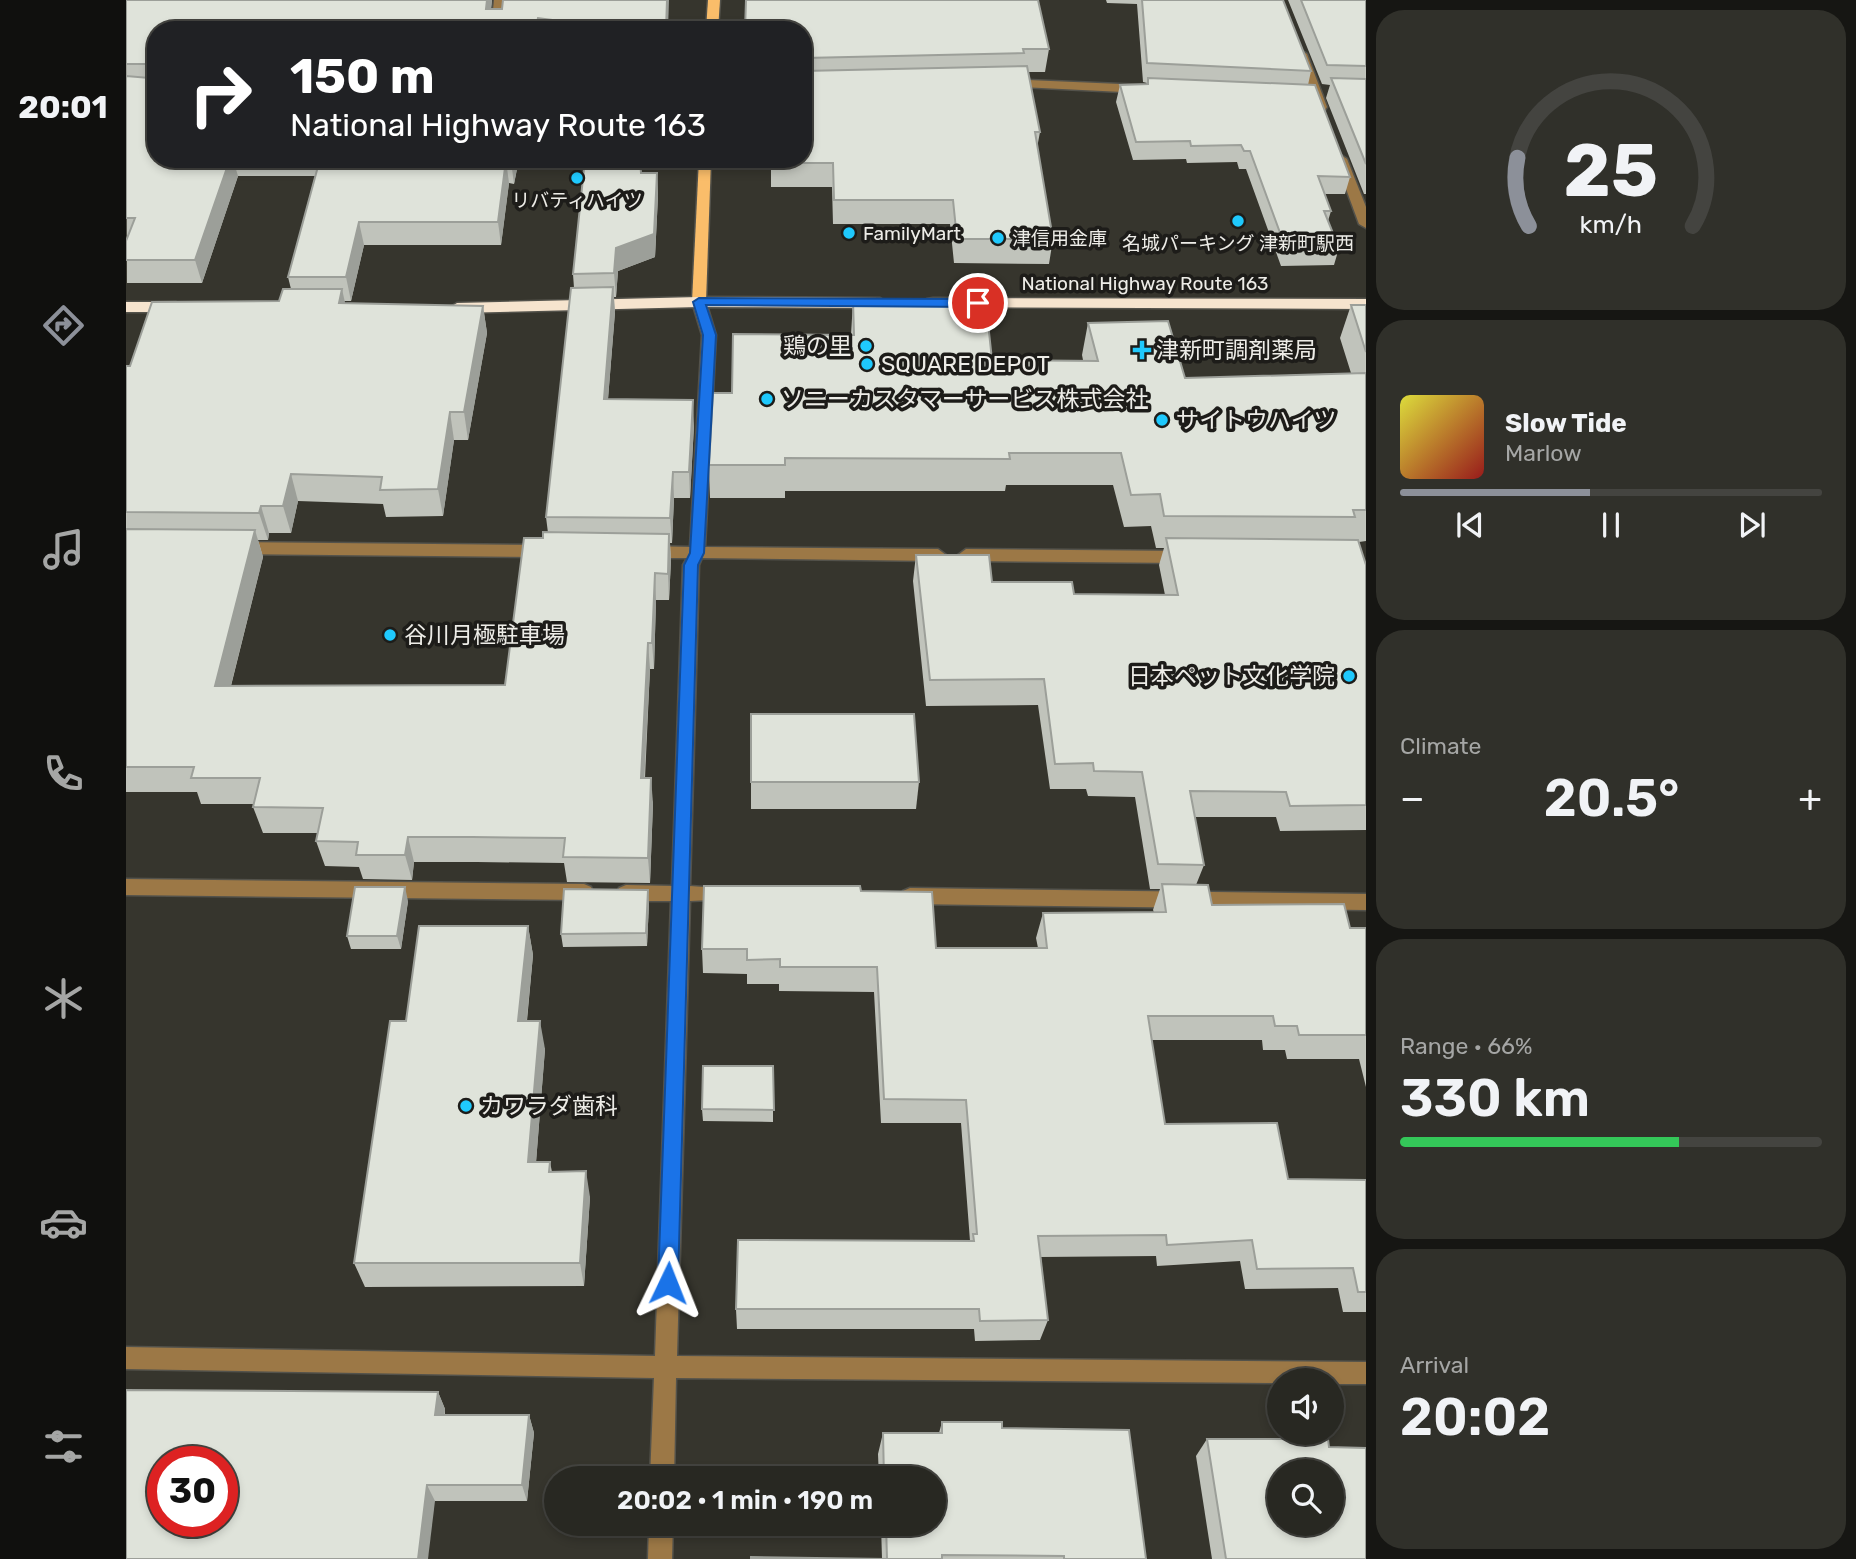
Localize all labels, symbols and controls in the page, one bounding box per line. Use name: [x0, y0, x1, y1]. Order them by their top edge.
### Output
text: 150 m: [290, 47, 435, 105]
icon: right: [175, 49, 266, 140]
text: 20:01: [18, 88, 108, 126]
text: National Highway Route 163: [290, 106, 706, 144]
text: 25: [1564, 128, 1658, 214]
marker: リバティハイツ: [569, 170, 585, 186]
place label: リバティハイツ: [511, 189, 643, 212]
text: km/h: [1580, 210, 1642, 239]
marker: 名城パーキング 津新町駅西: [1230, 213, 1246, 229]
place label: FamilyMart: [863, 222, 961, 245]
marker: FamilyMart: [841, 225, 857, 241]
place label: 津信用金庫: [1012, 227, 1107, 250]
marker: 津信用金庫: [990, 230, 1006, 246]
place label: 名城パーキング 津新町駅西: [1122, 232, 1354, 255]
street label: National Highway Route 163: [1021, 272, 1269, 295]
pin: [948, 273, 1008, 333]
icon: arrive: [959, 284, 997, 322]
icon: directions: [39, 301, 88, 350]
place label: 鶏の里: [783, 332, 852, 360]
place label: 津新町調剤薬局: [1156, 336, 1317, 364]
marker: 鶏の里: [858, 338, 874, 354]
marker: 津新町調剤薬局: [1134, 342, 1150, 358]
place label: SQUARE DEPOT: [881, 350, 1050, 378]
marker: SQUARE DEPOT: [859, 356, 875, 372]
place label: ソニーカスタマーサービス株式会社: [781, 385, 1149, 413]
marker: ソニーカスタマーサービス株式会社: [759, 391, 775, 407]
place label: サイトウハイツ: [1176, 406, 1337, 434]
text: Slow Tide: [1505, 408, 1627, 439]
marker: サイトウハイツ: [1154, 412, 1170, 428]
text: Marlow: [1505, 439, 1582, 467]
icon: previous: [1451, 506, 1489, 544]
icon: pause: [1592, 506, 1630, 544]
icon: next: [1733, 506, 1771, 544]
icon: music: [39, 525, 88, 574]
place label: 谷川月極駐車場: [404, 621, 565, 649]
marker: 谷川月極駐車場: [382, 627, 398, 643]
place label: 日本ペット文化学院: [1128, 662, 1335, 690]
marker: 日本ペット文化学院: [1341, 668, 1357, 684]
text: Climate: [1400, 732, 1481, 760]
icon: phone: [39, 749, 88, 798]
text: 20.5°: [1544, 767, 1679, 829]
text: −: [1400, 775, 1425, 821]
text: +: [1798, 775, 1822, 821]
icon: climate: [39, 974, 88, 1023]
text: Range · 66%: [1400, 1032, 1532, 1060]
text: 330 km: [1400, 1067, 1590, 1129]
place label: カワラダ歯科: [480, 1092, 618, 1120]
marker: カワラダ歯科: [458, 1098, 474, 1114]
icon: car: [39, 1198, 88, 1247]
position arrow: [631, 1246, 705, 1320]
text: Arrival: [1400, 1351, 1469, 1379]
map controls: [1267, 1368, 1344, 1536]
button: sound: [1267, 1368, 1344, 1445]
text: 20:02: [1400, 1386, 1550, 1448]
icon: filters: [39, 1422, 88, 1471]
speed limit sign: 30: [147, 1446, 238, 1537]
button: search: [1267, 1459, 1344, 1536]
text: 20:02 · 1 min · 190 m: [617, 1485, 873, 1516]

